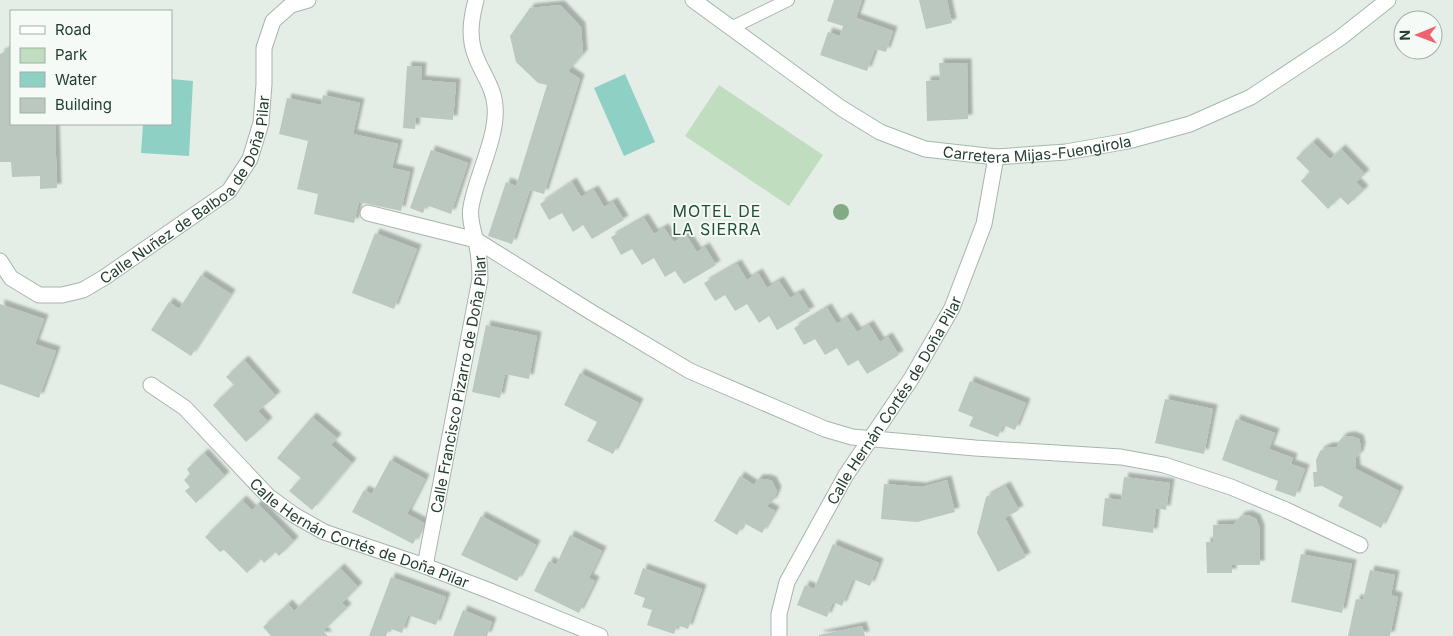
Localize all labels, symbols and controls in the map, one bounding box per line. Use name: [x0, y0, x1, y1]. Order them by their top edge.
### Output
legend: [10, 10, 172, 125]
north arrow: [1393, 10, 1443, 60]
text: Road: [55, 20, 91, 39]
text: N: [1396, 30, 1413, 41]
text: Park: [55, 45, 88, 64]
text: Water: [55, 70, 97, 89]
street label: Calle Nuñez de Balboa de Doña Pilar: [96, 94, 273, 288]
text: Building: [55, 95, 112, 114]
street label: Carretera Mijas-Fuengirola: [942, 131, 1133, 167]
district label: MOTEL DE LA SIERRA: [672, 201, 762, 239]
street label: Calle Francisco Pizarro de Doña Pilar: [426, 254, 490, 515]
street label: Calle Hernán Cortés de Doña Pilar: [822, 293, 965, 508]
street label: Calle Hernán Cortés de Doña Pilar: [246, 474, 472, 592]

